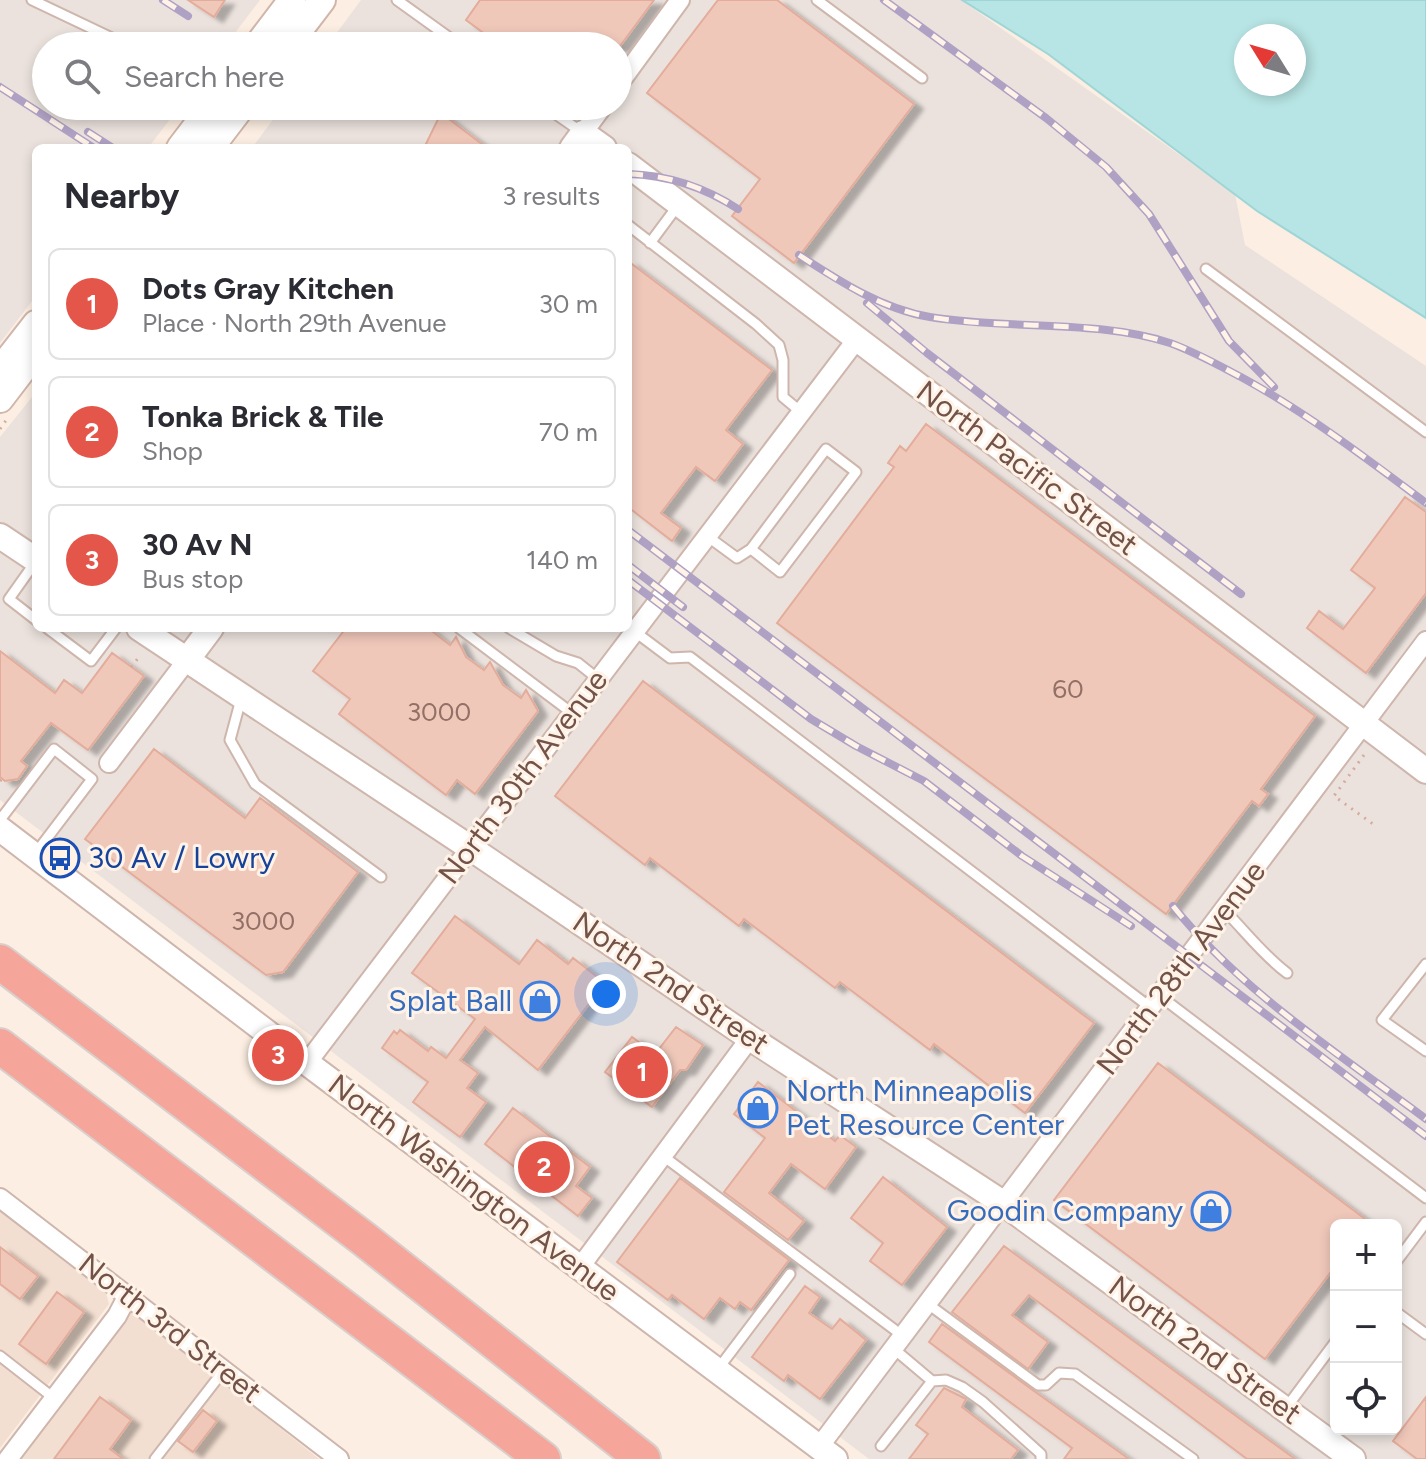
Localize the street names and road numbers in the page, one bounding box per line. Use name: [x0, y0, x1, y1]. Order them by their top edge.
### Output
street label: North Pacific Street: [909, 372, 1145, 563]
street label: North 30th Avenue: [430, 662, 615, 891]
street label: North 28th Avenue: [1088, 853, 1273, 1082]
street label: North 2nd Street: [566, 903, 776, 1062]
street label: North Washington Avenue: [321, 1066, 627, 1309]
street label: North 3rd Street: [72, 1245, 269, 1410]
street label: North 2nd Street: [1102, 1267, 1309, 1432]

